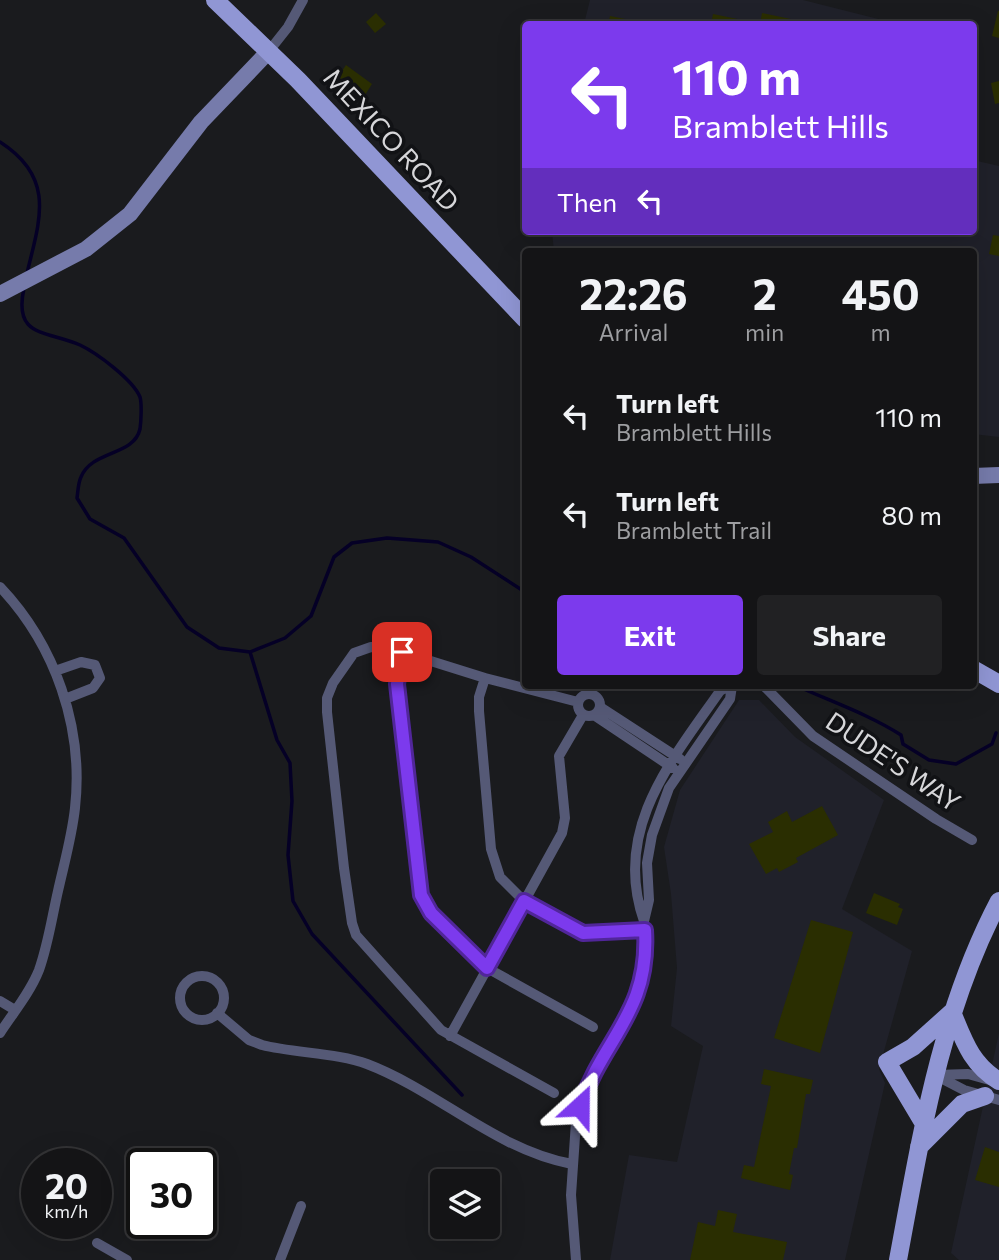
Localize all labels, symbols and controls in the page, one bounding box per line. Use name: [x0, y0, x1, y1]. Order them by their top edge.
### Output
text: 110 m: [672, 45, 801, 105]
icon: left: [557, 49, 648, 140]
street label: MEXICO ROAD: [318, 61, 466, 217]
text: Bramblett Hills: [672, 105, 889, 145]
icon: left: [631, 182, 669, 220]
text: Then: [557, 186, 617, 217]
text: 22:26: [579, 267, 688, 319]
text: 2: [753, 267, 777, 319]
text: 450: [842, 267, 920, 319]
text: Arrival: [599, 318, 668, 346]
text: min: [745, 318, 784, 346]
text: m: [871, 318, 891, 346]
text: Turn left: [616, 387, 719, 418]
icon: left: [557, 397, 595, 435]
text: 110 m: [875, 401, 942, 432]
text: Bramblett Hills: [616, 418, 772, 446]
text: Turn left: [616, 485, 719, 516]
icon: left: [557, 495, 595, 533]
text: 80 m: [882, 499, 942, 530]
text: Bramblett Trail: [616, 516, 772, 544]
button: Exit: [557, 595, 743, 675]
button: Share: [757, 595, 942, 675]
pin: [372, 622, 432, 682]
icon: arrive: [383, 633, 421, 671]
street label: DUDE'S WAY: [821, 704, 967, 817]
position arrow: [543, 1069, 617, 1143]
speed limit sign: 30: [126, 1148, 217, 1239]
text: 20: [45, 1163, 88, 1206]
map controls: [430, 1169, 500, 1239]
button: layers: [430, 1169, 500, 1239]
text: km/h: [45, 1200, 88, 1222]

